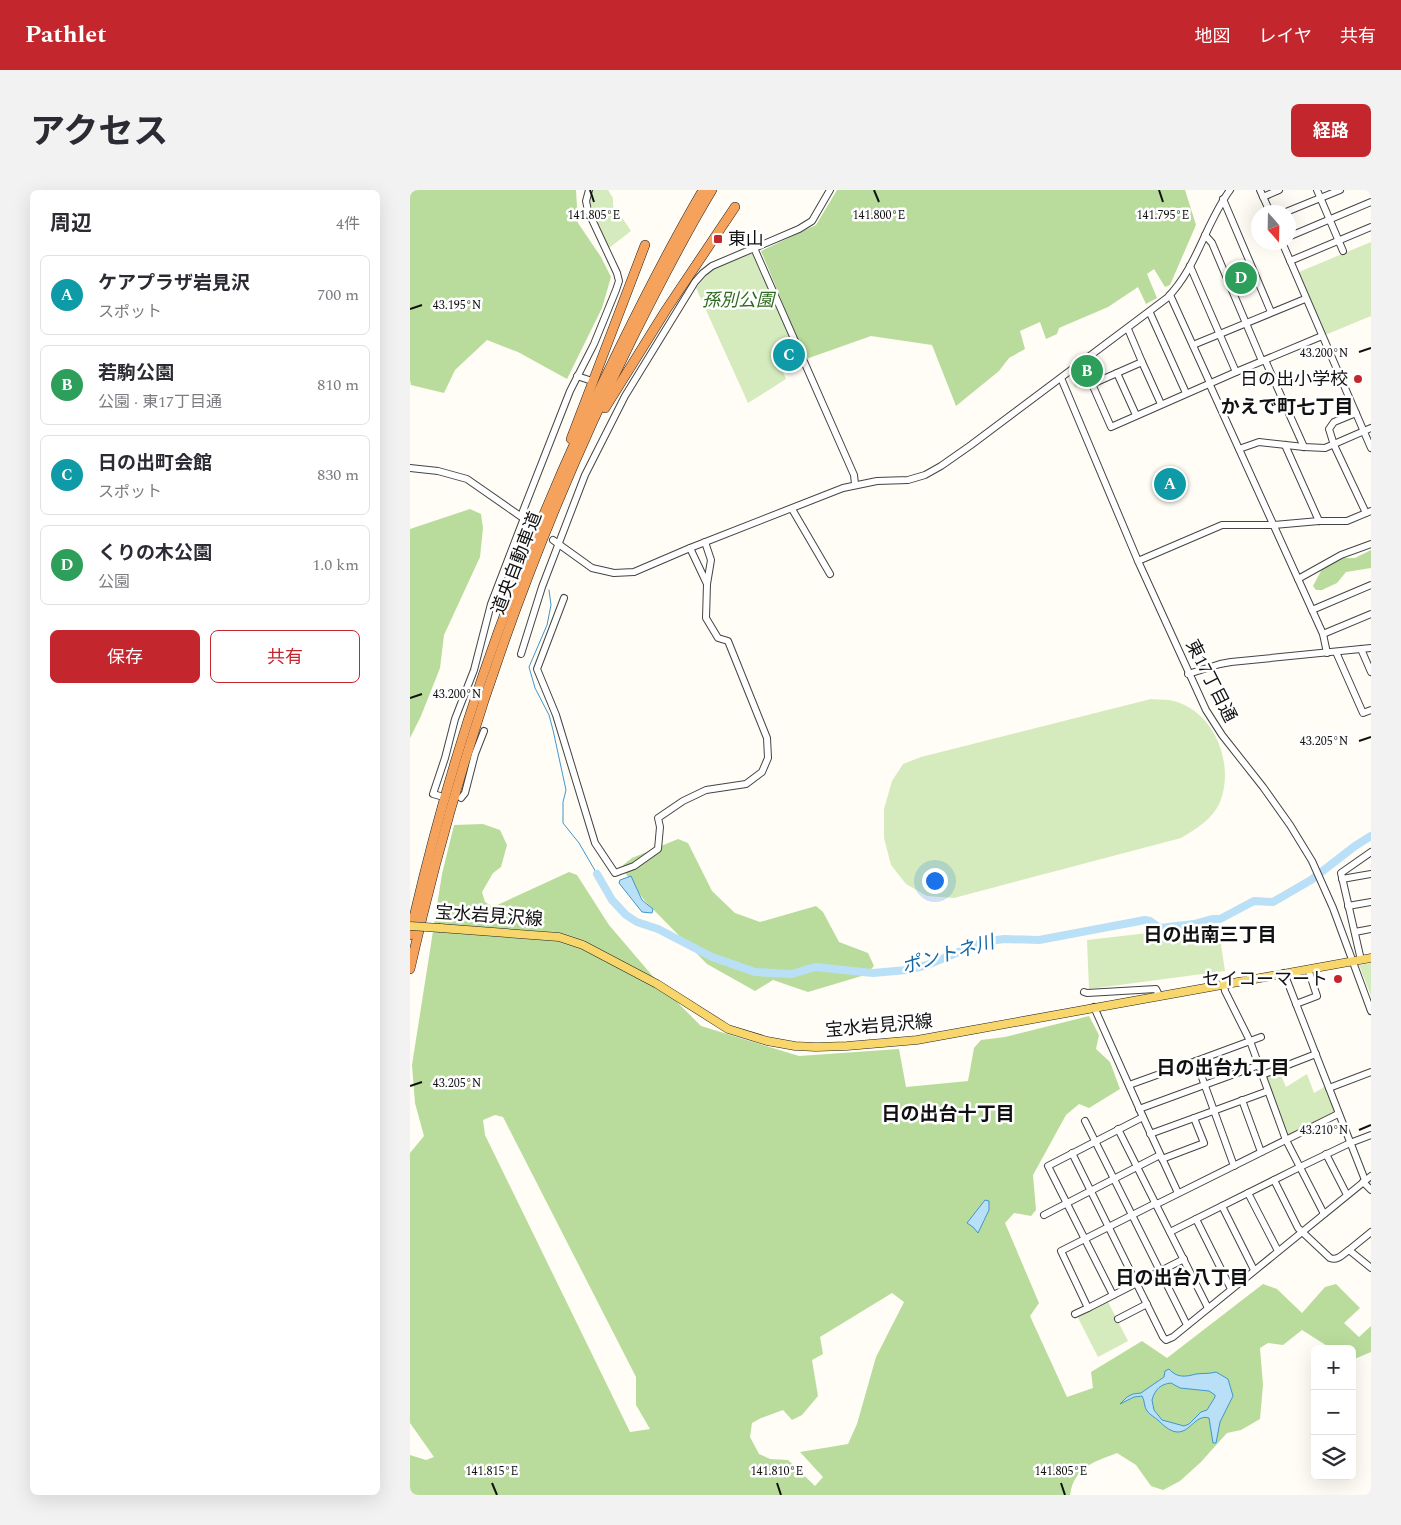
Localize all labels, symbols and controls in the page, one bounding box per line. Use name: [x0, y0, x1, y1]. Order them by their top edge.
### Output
text: Pathlet: [25, 17, 107, 53]
text: 地図: [1195, 23, 1231, 50]
text: レイヤ: [1259, 23, 1312, 50]
text: 共有: [1340, 23, 1376, 50]
button: 経路: [1291, 104, 1371, 157]
text: アクセス: [30, 106, 168, 159]
north arrow: [1251, 205, 1296, 250]
text: 141.805°E: [568, 206, 620, 225]
text: 141.800°E: [853, 206, 905, 225]
text: 141.795°E: [1137, 206, 1189, 225]
text: 周辺: [50, 208, 92, 240]
text: 4件: [336, 212, 360, 236]
place label: 東山: [728, 226, 764, 253]
marker: 東山: [712, 233, 724, 245]
pin: D: [1225, 259, 1257, 297]
text: ケアプラザ岩見沢: [98, 269, 250, 298]
text: A: [61, 283, 73, 307]
text: 700 m: [317, 283, 359, 307]
park label: 孫別公園: [702, 287, 777, 314]
text: 43.195°N: [433, 296, 481, 315]
text: スポット: [98, 300, 162, 324]
pin: C: [773, 336, 805, 374]
text: 43.200°N: [1300, 344, 1348, 363]
pin: B: [1071, 352, 1103, 390]
text: 若駒公園: [98, 359, 174, 388]
place label: 日の出小学校: [1240, 366, 1348, 393]
text: B: [61, 373, 73, 397]
text: 810 m: [317, 373, 359, 397]
marker: 日の出小学校: [1352, 373, 1364, 385]
text: 公園 · 東17丁目通: [98, 390, 222, 414]
district label: かえで町七丁目: [1221, 393, 1353, 422]
text: 日の出町会館: [98, 449, 212, 478]
text: C: [61, 463, 73, 487]
text: 830 m: [317, 463, 359, 487]
pin: A: [1154, 465, 1186, 503]
text: スポット: [98, 480, 162, 504]
street label: 道央自動車道: [485, 508, 549, 618]
text: くりの木公園: [98, 539, 212, 568]
text: D: [61, 553, 73, 577]
text: 1.0 km: [312, 553, 359, 577]
text: 公園: [98, 570, 130, 594]
button: 保存: [50, 630, 200, 683]
button: 共有: [210, 630, 360, 683]
street label: 東17丁目通: [1179, 635, 1243, 727]
text: 43.200°N: [433, 685, 481, 704]
text: 43.205°N: [1300, 732, 1348, 751]
your location: [922, 868, 948, 894]
street label: 宝水岩見沢線: [434, 899, 544, 933]
district label: 日の出南三丁目: [1143, 921, 1277, 950]
water label: ポントネ川: [898, 927, 1000, 982]
place label: セイコーマート: [1202, 966, 1328, 993]
marker: セイコーマート: [1332, 973, 1344, 985]
street label: 宝水岩見沢線: [824, 1008, 934, 1044]
district label: 日の出台九丁目: [1156, 1054, 1290, 1083]
text: 43.205°N: [433, 1074, 481, 1093]
district label: 日の出台十丁目: [881, 1100, 1015, 1129]
text: 43.210°N: [1300, 1121, 1348, 1140]
district label: 日の出台八丁目: [1115, 1264, 1249, 1293]
map controls: [1311, 1345, 1356, 1480]
button: +: [1311, 1345, 1356, 1390]
button: −: [1311, 1390, 1356, 1435]
button: layers: [1311, 1435, 1356, 1480]
text: 141.815°E: [466, 1462, 518, 1481]
text: 141.810°E: [751, 1462, 803, 1481]
text: 141.805°E: [1035, 1462, 1087, 1481]

